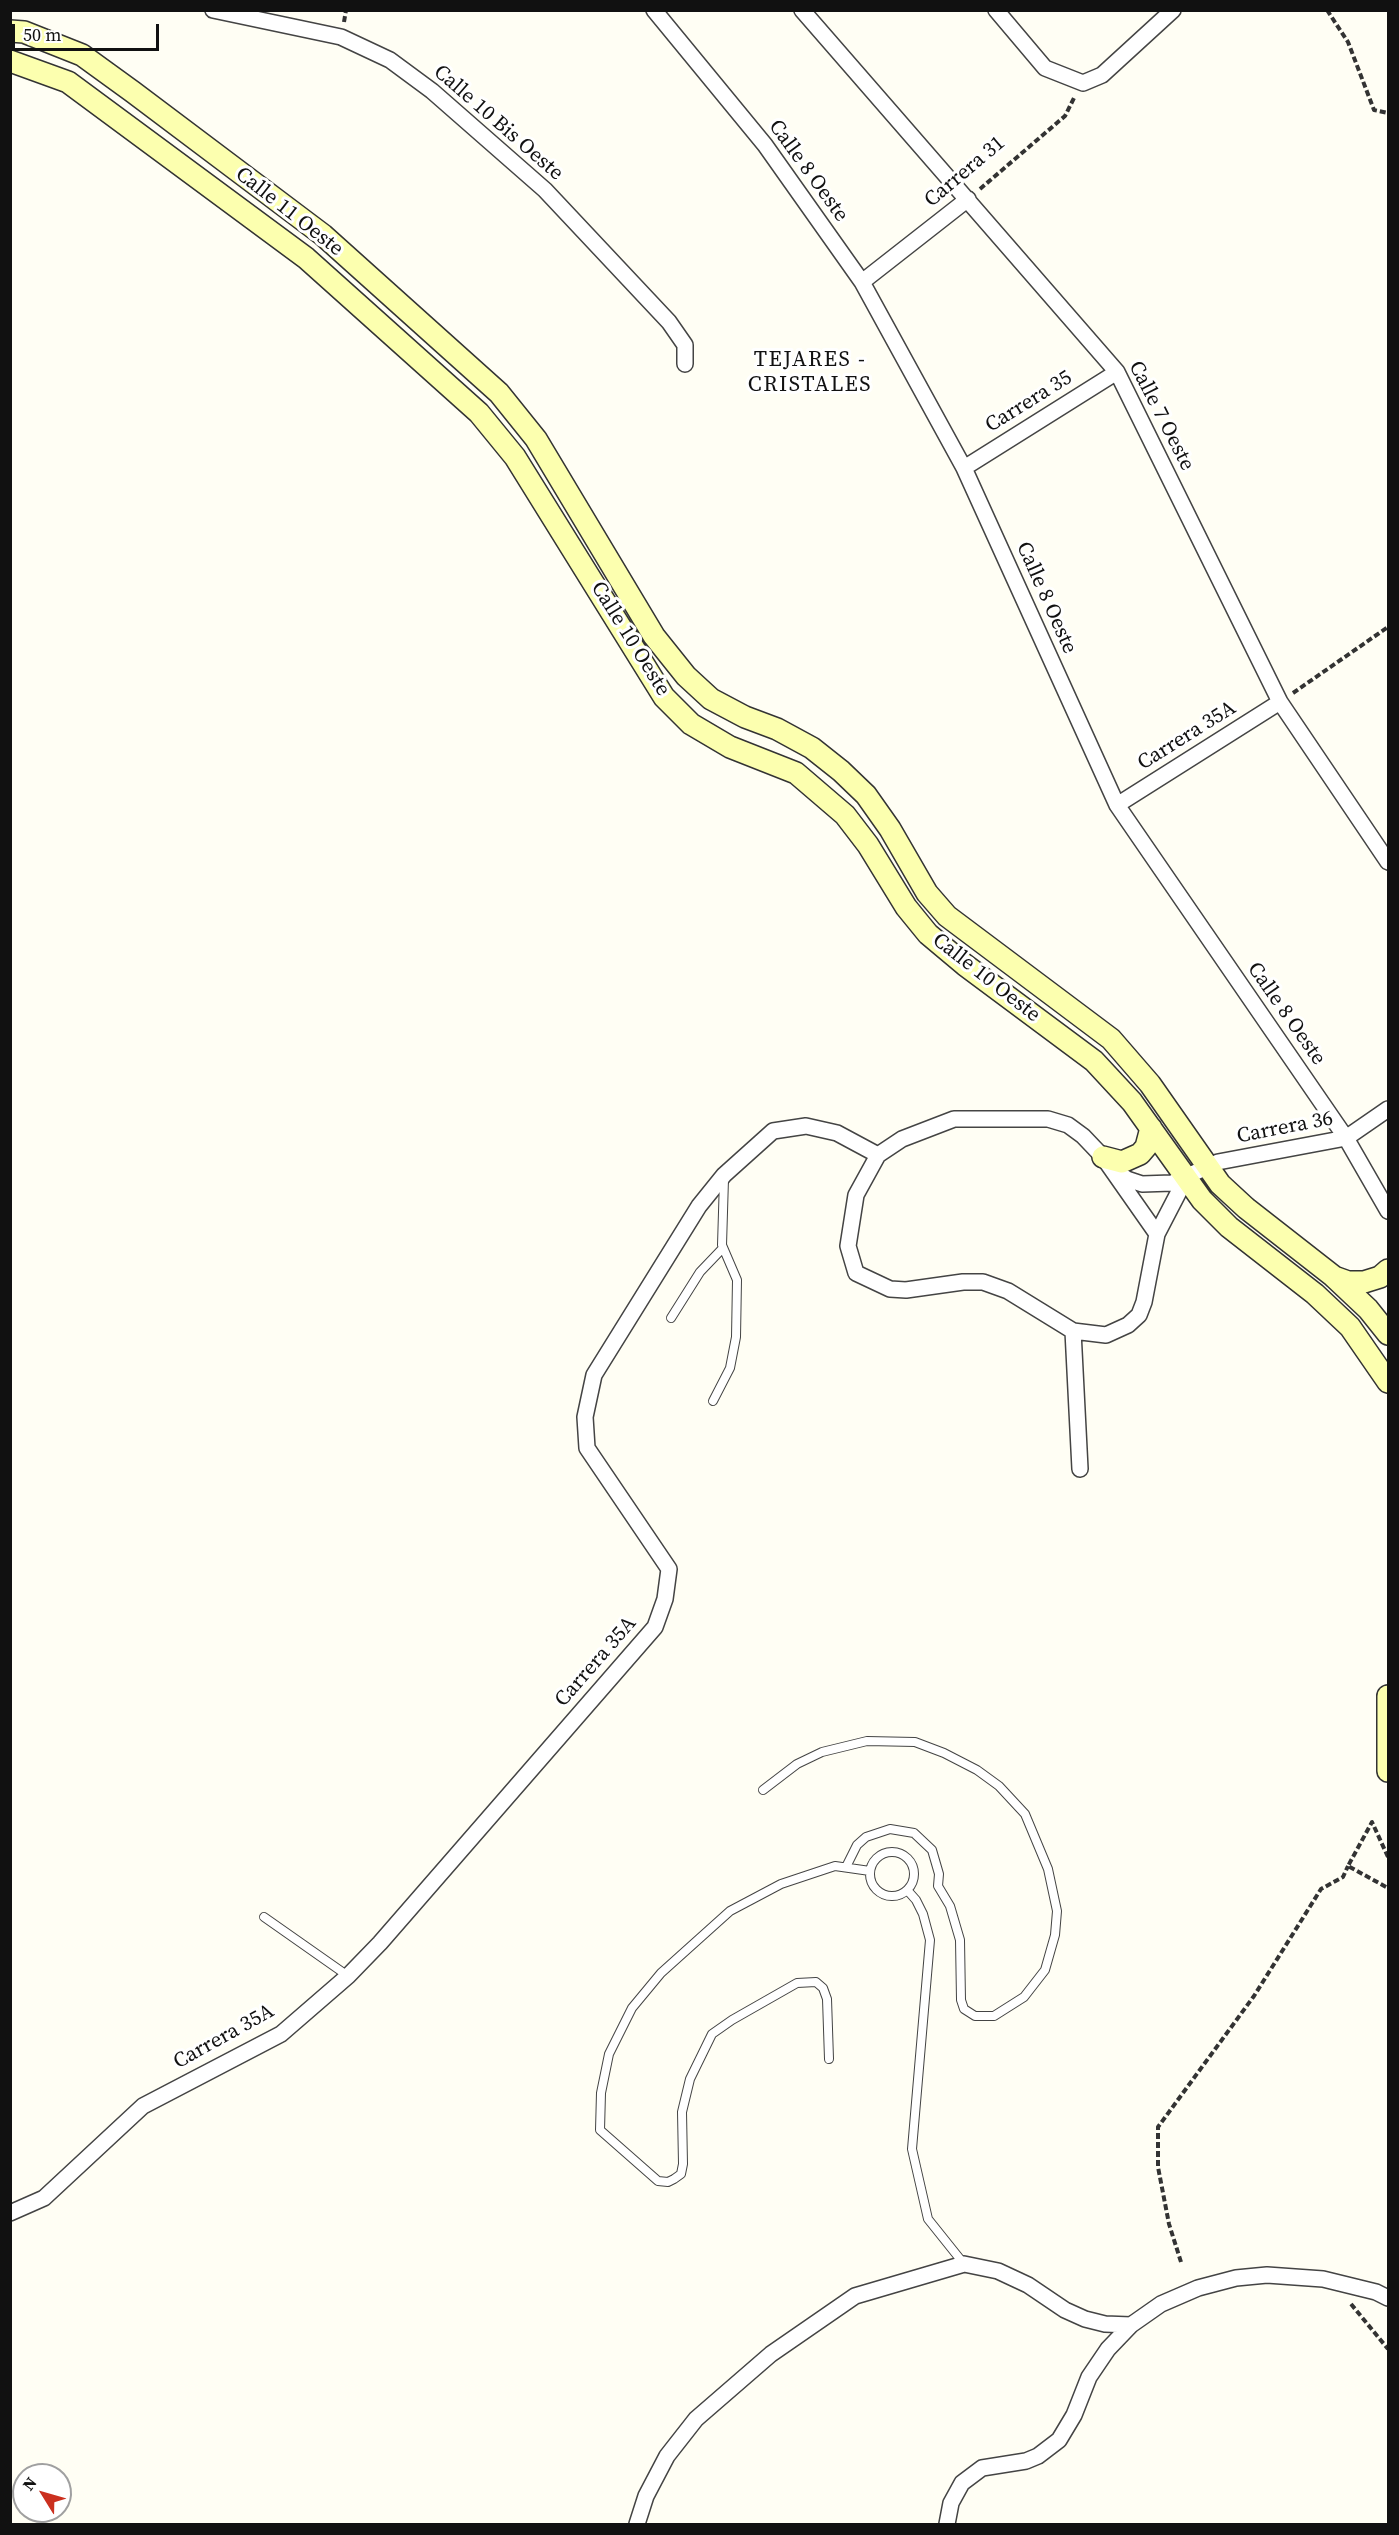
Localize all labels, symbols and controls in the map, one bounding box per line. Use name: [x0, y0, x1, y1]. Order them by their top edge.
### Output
scale bar: [15, 12, 162, 50]
text: 50 m: [23, 22, 61, 47]
street label: Calle 10 Bis Oeste: [428, 60, 568, 186]
street label: Calle 8 Oeste: [763, 115, 853, 227]
street label: Carrera 31: [920, 131, 1010, 213]
street label: Calle 11 Oeste: [230, 162, 348, 262]
district label: TEJARES - CRISTALES: [748, 347, 872, 398]
street label: Calle 7 Oeste: [1123, 357, 1199, 475]
street label: Carrera 35: [981, 366, 1077, 438]
street label: Calle 8 Oeste: [1010, 538, 1082, 658]
street label: Calle 10 Oeste: [585, 577, 675, 701]
street label: Carrera 35A: [1133, 696, 1241, 776]
street label: Calle 10 Oeste: [927, 928, 1045, 1028]
street label: Calle 8 Oeste: [1241, 958, 1331, 1070]
street label: Carrera 36: [1235, 1106, 1335, 1150]
street label: Carrera 35A: [550, 1612, 642, 1712]
street label: Carrera 35A: [169, 1999, 279, 2075]
north arrow: [12, 2463, 72, 2523]
text: N: [17, 2472, 42, 2495]

